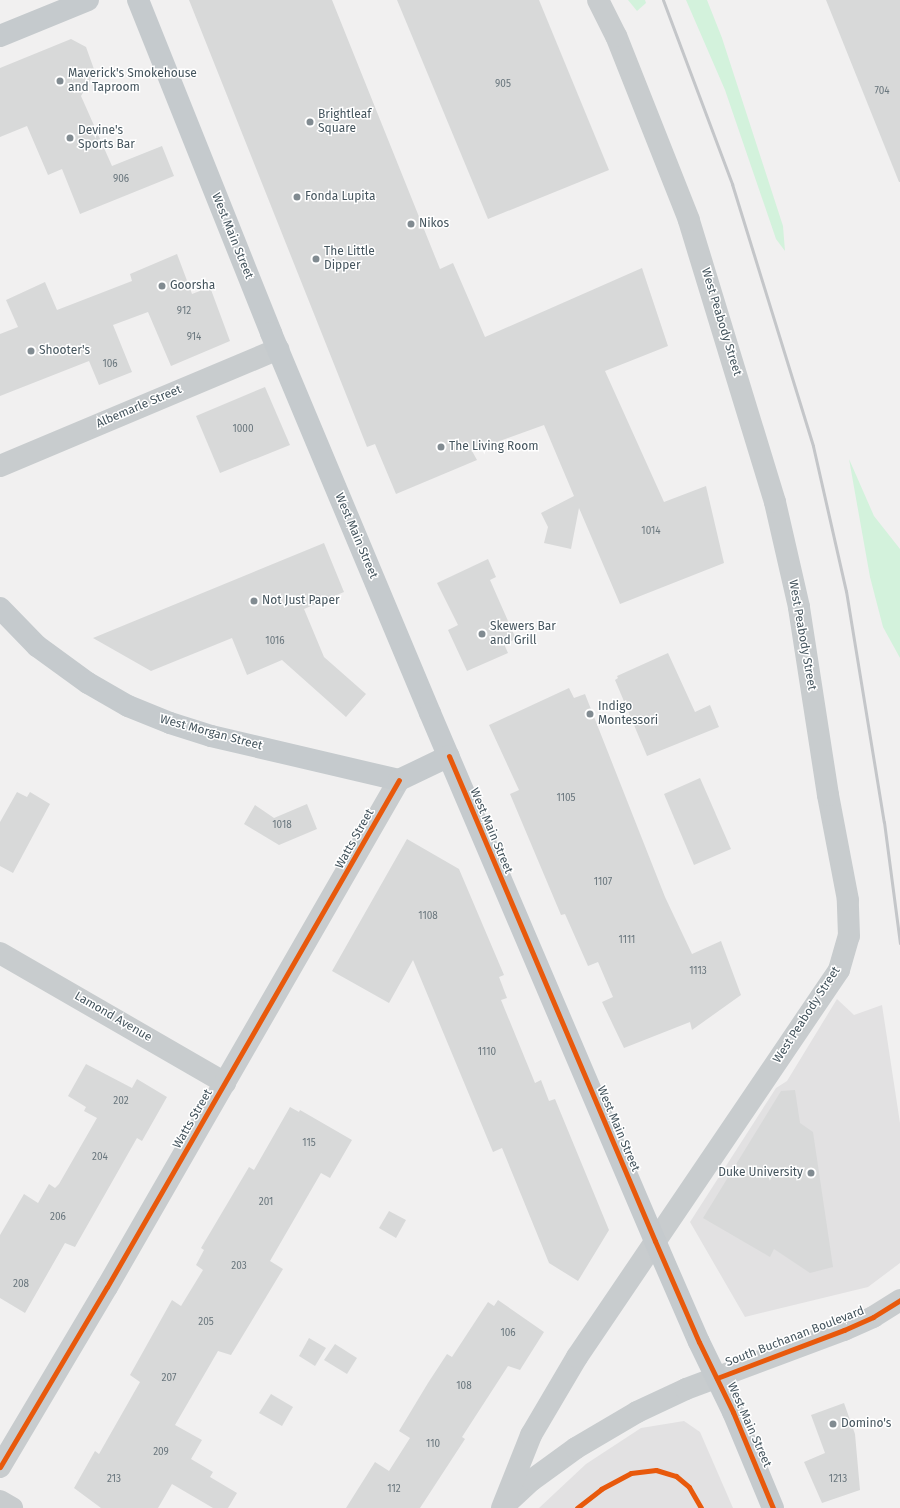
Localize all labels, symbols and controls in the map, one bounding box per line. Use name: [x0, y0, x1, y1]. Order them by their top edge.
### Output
place label: Maverick's Smokehouse and Taproom: [68, 67, 197, 95]
marker: Maverick's Smokehouse and Taproom: [55, 76, 65, 86]
house number: 905: [495, 79, 511, 91]
house number: 704: [874, 86, 890, 98]
place label: Brightleaf Square: [318, 108, 371, 136]
marker: Brightleaf Square: [305, 117, 315, 127]
place label: Devine's Sports Bar: [78, 124, 135, 152]
marker: Devine's Sports Bar: [65, 133, 75, 143]
house number: 906: [113, 174, 129, 186]
place label: Fonda Lupita: [305, 190, 375, 204]
street label: West Main Street: [208, 191, 256, 281]
marker: Fonda Lupita: [292, 192, 302, 202]
place label: Nikos: [419, 217, 449, 231]
marker: Nikos: [406, 219, 416, 229]
place label: The Little Dipper: [324, 245, 375, 273]
marker: The Little Dipper: [311, 254, 321, 264]
street label: West Peabody Street: [698, 266, 744, 378]
place label: Goorsha: [170, 279, 215, 293]
marker: Goorsha: [157, 281, 167, 291]
house number: 912: [177, 306, 191, 318]
house number: 914: [187, 332, 201, 344]
place label: Shooter's: [39, 344, 90, 358]
marker: Shooter's: [26, 346, 36, 356]
house number: 106: [102, 359, 118, 371]
street label: Albemarle Street: [94, 383, 184, 431]
house number: 1000: [232, 424, 254, 436]
place label: The Living Room: [449, 440, 538, 454]
marker: The Living Room: [436, 442, 446, 452]
street label: West Main Street: [332, 491, 380, 581]
house number: 1014: [641, 526, 661, 538]
street label: West Peabody Street: [785, 579, 819, 691]
place label: Not Just Paper: [262, 594, 340, 608]
marker: Not Just Paper: [249, 596, 259, 606]
place label: Skewers Bar and Grill: [490, 620, 556, 648]
marker: Skewers Bar and Grill: [477, 629, 487, 639]
house number: 1016: [265, 636, 285, 648]
place label: Indigo Montessori: [598, 700, 658, 728]
marker: Indigo Montessori: [585, 709, 595, 719]
street label: West Morgan Street: [158, 712, 264, 754]
street label: West Main Street: [467, 786, 515, 876]
house number: 1105: [556, 793, 576, 805]
street label: Watts Street: [333, 807, 377, 871]
house number: 1018: [272, 820, 292, 832]
house number: 1107: [594, 877, 612, 889]
house number: 1108: [418, 911, 438, 923]
house number: 1111: [619, 935, 635, 947]
street label: West Peabody Street: [770, 964, 844, 1066]
house number: 1113: [689, 966, 707, 978]
street label: Lamond Avenue: [72, 989, 154, 1045]
house number: 1110: [478, 1047, 496, 1059]
street label: West Main Street: [594, 1084, 642, 1174]
street label: Watts Street: [170, 1087, 216, 1151]
house number: 202: [113, 1096, 129, 1108]
house number: 115: [302, 1138, 316, 1150]
house number: 204: [92, 1152, 108, 1164]
place label: Duke University: [718, 1166, 803, 1180]
marker: Duke University: [806, 1168, 816, 1178]
house number: 201: [259, 1197, 273, 1209]
house number: 206: [50, 1212, 66, 1224]
house number: 203: [231, 1261, 247, 1273]
house number: 208: [13, 1279, 29, 1291]
street label: South Buchanan Boulevard: [724, 1304, 866, 1370]
house number: 205: [198, 1317, 214, 1329]
house number: 106: [500, 1328, 516, 1340]
house number: 207: [162, 1373, 176, 1385]
street label: West Main Street: [724, 1380, 774, 1470]
house number: 108: [456, 1381, 472, 1393]
place label: Domino's: [841, 1417, 891, 1431]
marker: Domino's: [828, 1419, 838, 1429]
house number: 110: [426, 1439, 440, 1451]
house number: 209: [153, 1447, 169, 1459]
house number: 213: [107, 1474, 121, 1486]
house number: 1213: [829, 1474, 847, 1486]
house number: 112: [387, 1484, 401, 1496]

